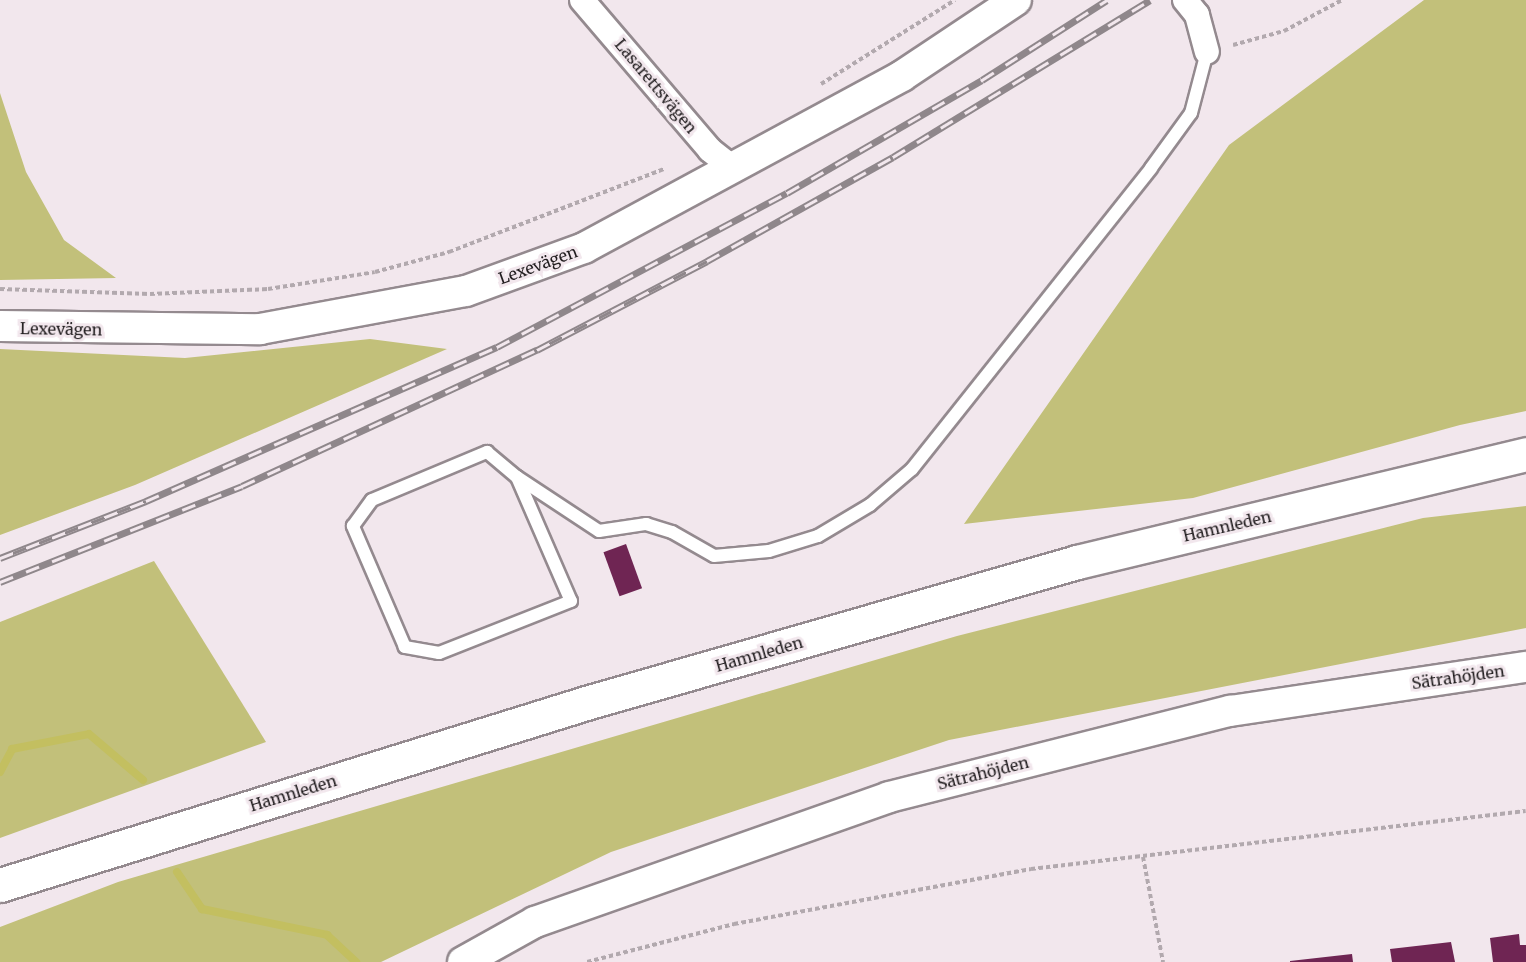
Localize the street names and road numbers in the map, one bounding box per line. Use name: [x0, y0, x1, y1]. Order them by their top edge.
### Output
street label: Lasarettsvägen: [611, 35, 701, 137]
street label: Lexevägen: [496, 242, 580, 288]
street label: Lexevägen: [20, 319, 102, 339]
street label: Hamnleden: [1181, 507, 1273, 545]
street label: Hamnleden: [713, 632, 805, 676]
street label: Sätrahöjden: [1410, 661, 1506, 693]
street label: Sätrahöjden: [935, 752, 1031, 794]
street label: Hamnleden: [247, 771, 339, 815]

